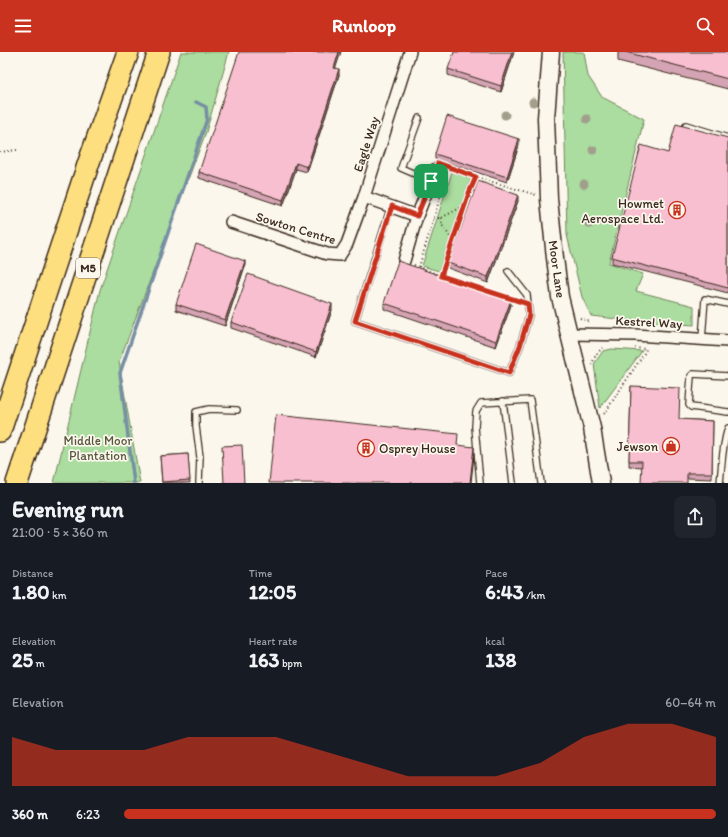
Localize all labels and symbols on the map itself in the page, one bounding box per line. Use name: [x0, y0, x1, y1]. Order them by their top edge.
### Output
street label: Eagle Way: [350, 114, 382, 174]
pin: [414, 164, 448, 198]
place label: Howmet Aerospace Ltd.: [581, 196, 664, 226]
building icon: Howmet Aerospace Ltd.: [667, 200, 687, 220]
street label: Sowton Centre: [254, 209, 338, 247]
street label: Moor Lane: [546, 239, 568, 299]
road number: M5: [76, 258, 100, 278]
street label: Kestrel Way: [615, 313, 683, 331]
park label: Middle Moor Plantation: [63, 433, 133, 463]
shop icon: Jewson: [661, 436, 681, 456]
building icon: Osprey House: [356, 438, 376, 458]
place label: Jewson: [617, 439, 659, 454]
place label: Osprey House: [379, 441, 456, 456]

